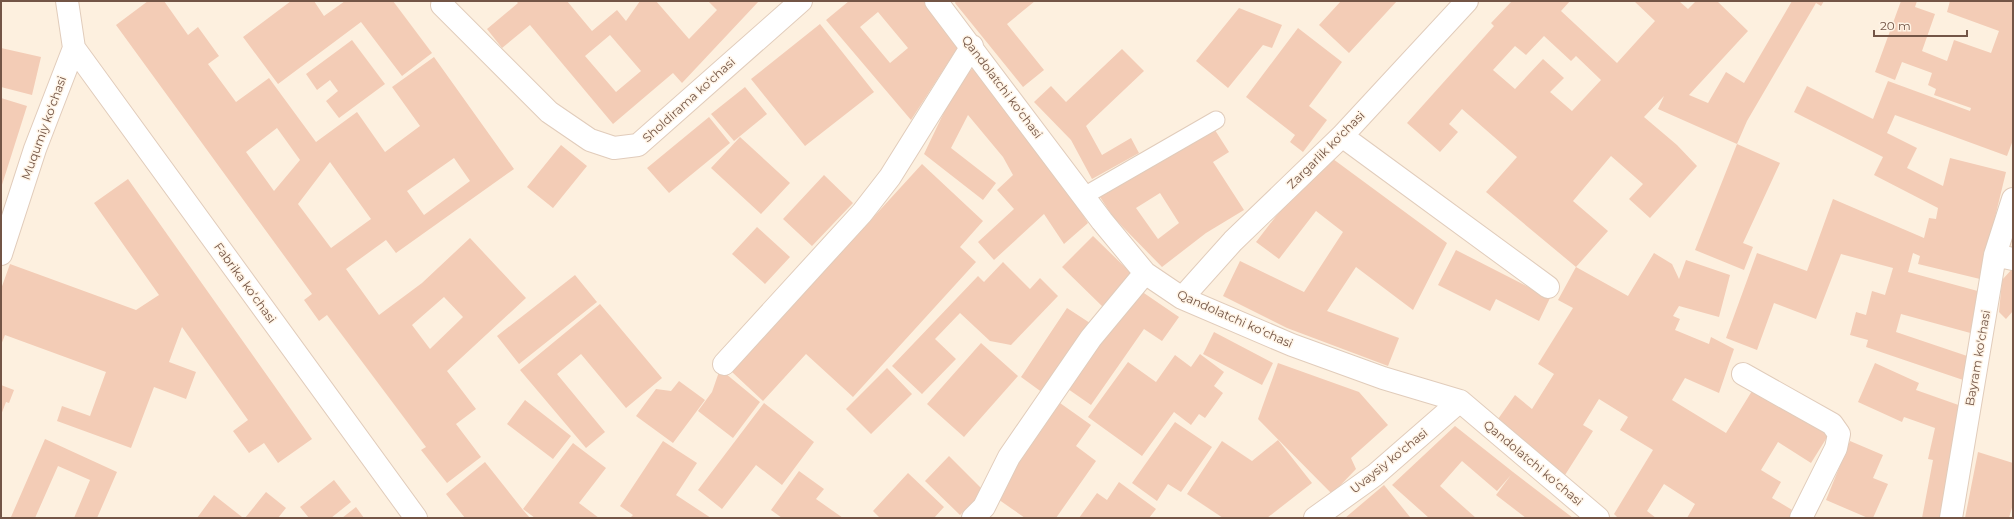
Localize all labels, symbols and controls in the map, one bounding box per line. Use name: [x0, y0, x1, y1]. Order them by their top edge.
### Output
scale bar: [1874, 12, 1967, 38]
text: 20 m: [1880, 18, 1911, 33]
street label: Qandolatchi koʻchasi: [959, 32, 1046, 141]
street label: Sholdirama ko‘chasi: [639, 54, 738, 145]
street label: Muqumiy koʻchasi: [18, 74, 69, 182]
street label: Zargarlik ko'chasi: [1284, 108, 1368, 192]
street label: Fabrika koʻchasi: [211, 240, 280, 326]
street label: Qandolatchi koʻchasi: [1175, 286, 1295, 351]
street label: Bayram ko'chasi: [1962, 309, 1993, 407]
street label: Qandolatchi koʻchasi: [1481, 417, 1586, 509]
street label: Uvaysiy ko'chasi: [1347, 425, 1430, 496]

